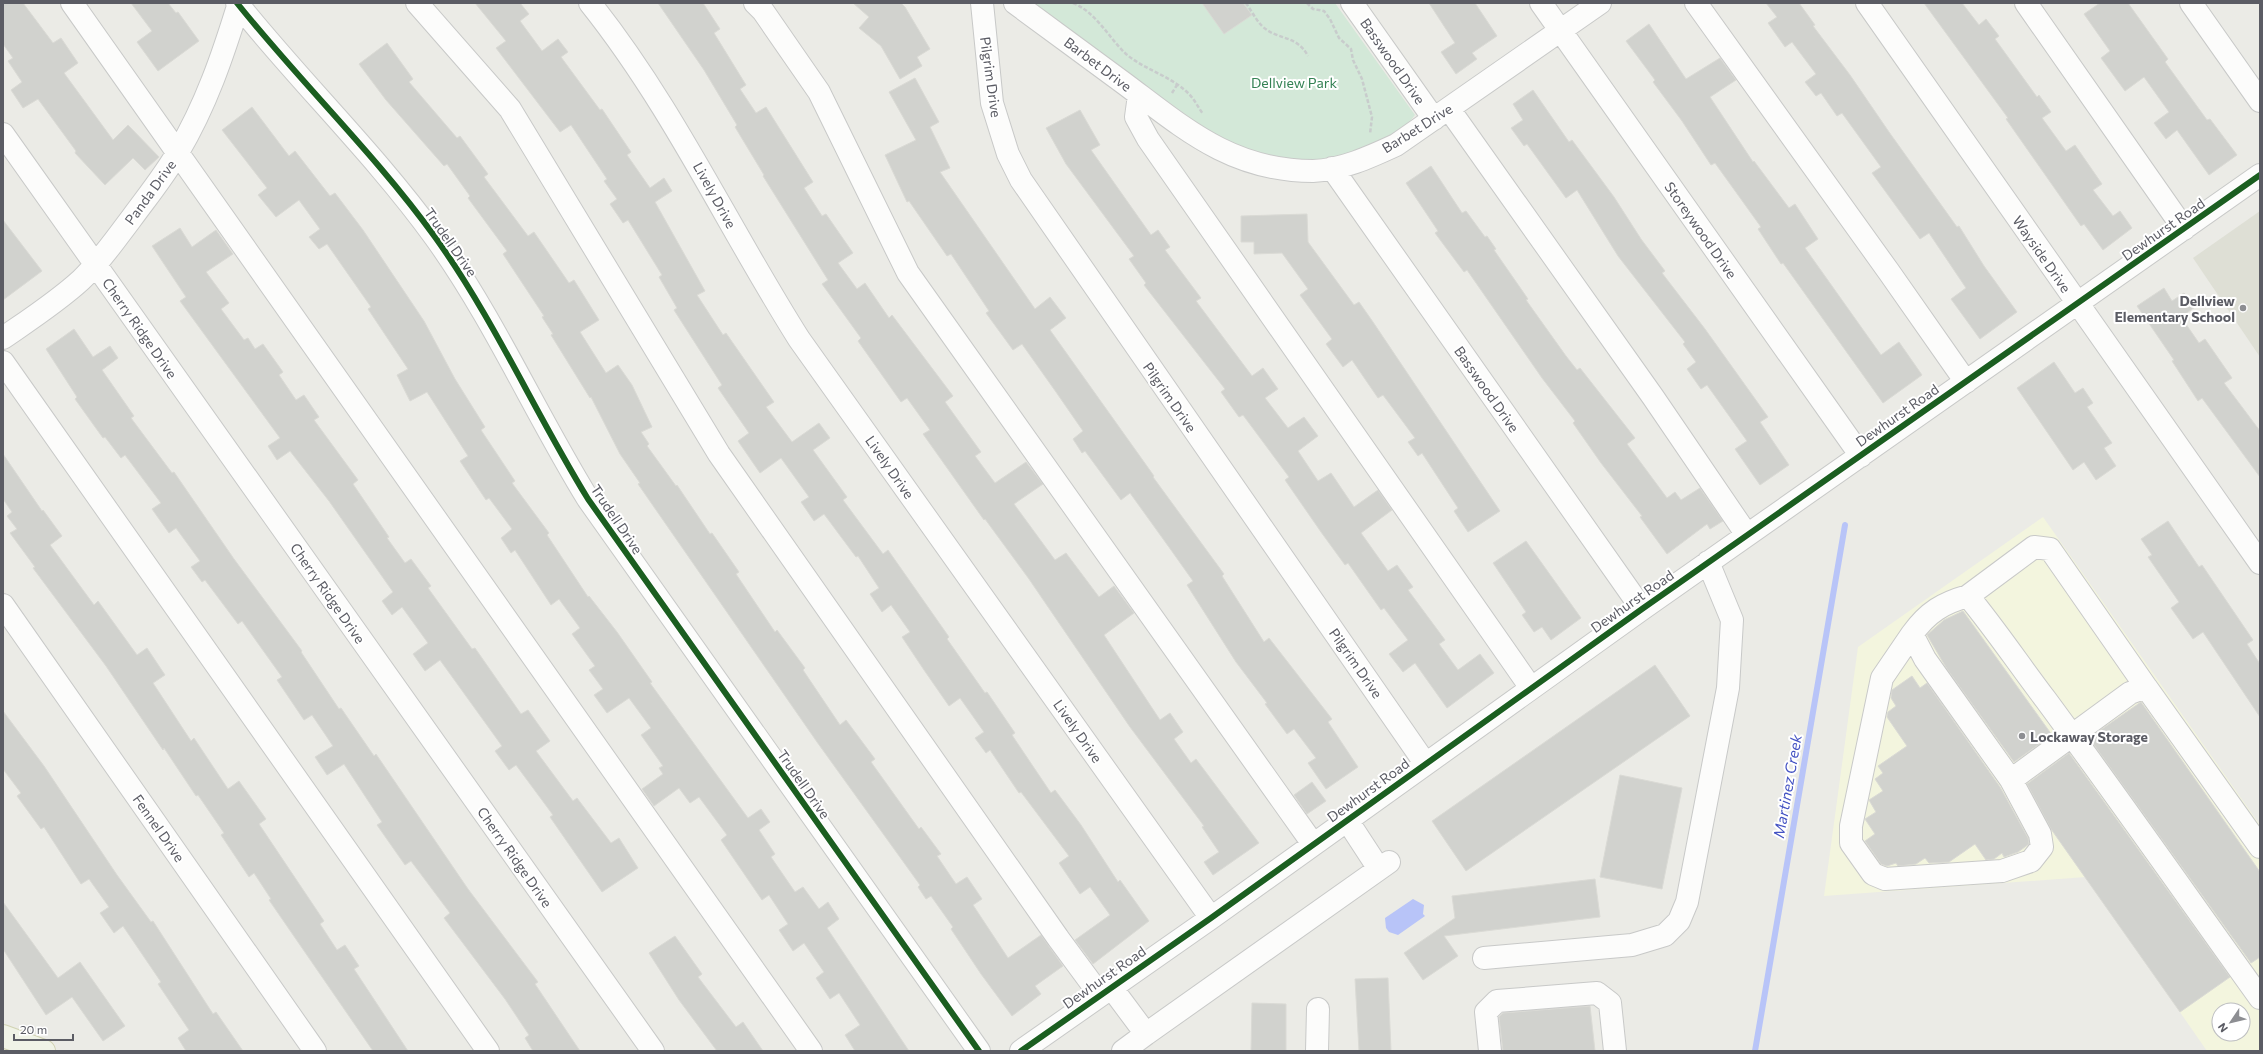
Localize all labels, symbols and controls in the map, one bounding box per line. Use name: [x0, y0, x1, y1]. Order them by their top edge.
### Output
street label: Basswood Drive: [1357, 15, 1429, 107]
street label: Barbet Drive: [1061, 33, 1135, 95]
street label: Pilgrim Drive: [977, 35, 1005, 119]
park label: Dellview Park: [1251, 74, 1337, 91]
street label: Barbet Drive: [1379, 100, 1455, 156]
street label: Panda Drive: [121, 156, 179, 228]
street label: Lively Drive: [690, 159, 740, 231]
street label: Storeywood Drive: [1661, 178, 1741, 282]
street label: Dewhurst Road: [2118, 194, 2208, 264]
street label: Trudell Drive: [421, 204, 481, 280]
street label: Wayside Drive: [2009, 212, 2075, 296]
street label: Cherry Ridge Drive: [99, 275, 181, 381]
place label: Dellview Elementary School: [2115, 292, 2235, 325]
marker: Dellview Elementary School: [2238, 303, 2248, 313]
street label: Basswood Drive: [1451, 343, 1523, 435]
street label: Pilgrim Drive: [1140, 359, 1200, 435]
street label: Dewhurst Road: [1852, 380, 1942, 450]
street label: Lively Drive: [862, 432, 918, 502]
street label: Trudell Drive: [587, 481, 647, 557]
street label: Cherry Ridge Drive: [287, 540, 369, 646]
street label: Dewhurst Road: [1587, 566, 1677, 636]
street label: Pilgrim Drive: [1326, 625, 1386, 701]
street label: Lively Drive: [1050, 696, 1106, 766]
place label: Lockaway Storage: [2030, 728, 2148, 745]
marker: Lockaway Storage: [2017, 731, 2027, 741]
water label: Martinez Creek: [1769, 732, 1805, 839]
street label: Trudell Drive: [774, 746, 834, 822]
street label: Dewhurst Road: [1324, 755, 1412, 825]
street label: Fennel Drive: [129, 791, 189, 865]
street label: Cherry Ridge Drive: [474, 804, 556, 910]
street label: Dewhurst Road: [1059, 942, 1149, 1012]
north arrow: [2211, 1002, 2251, 1042]
scale bar: [14, 1016, 73, 1042]
text: N: [2215, 1021, 2230, 1035]
text: 20 m: [20, 1022, 47, 1036]

